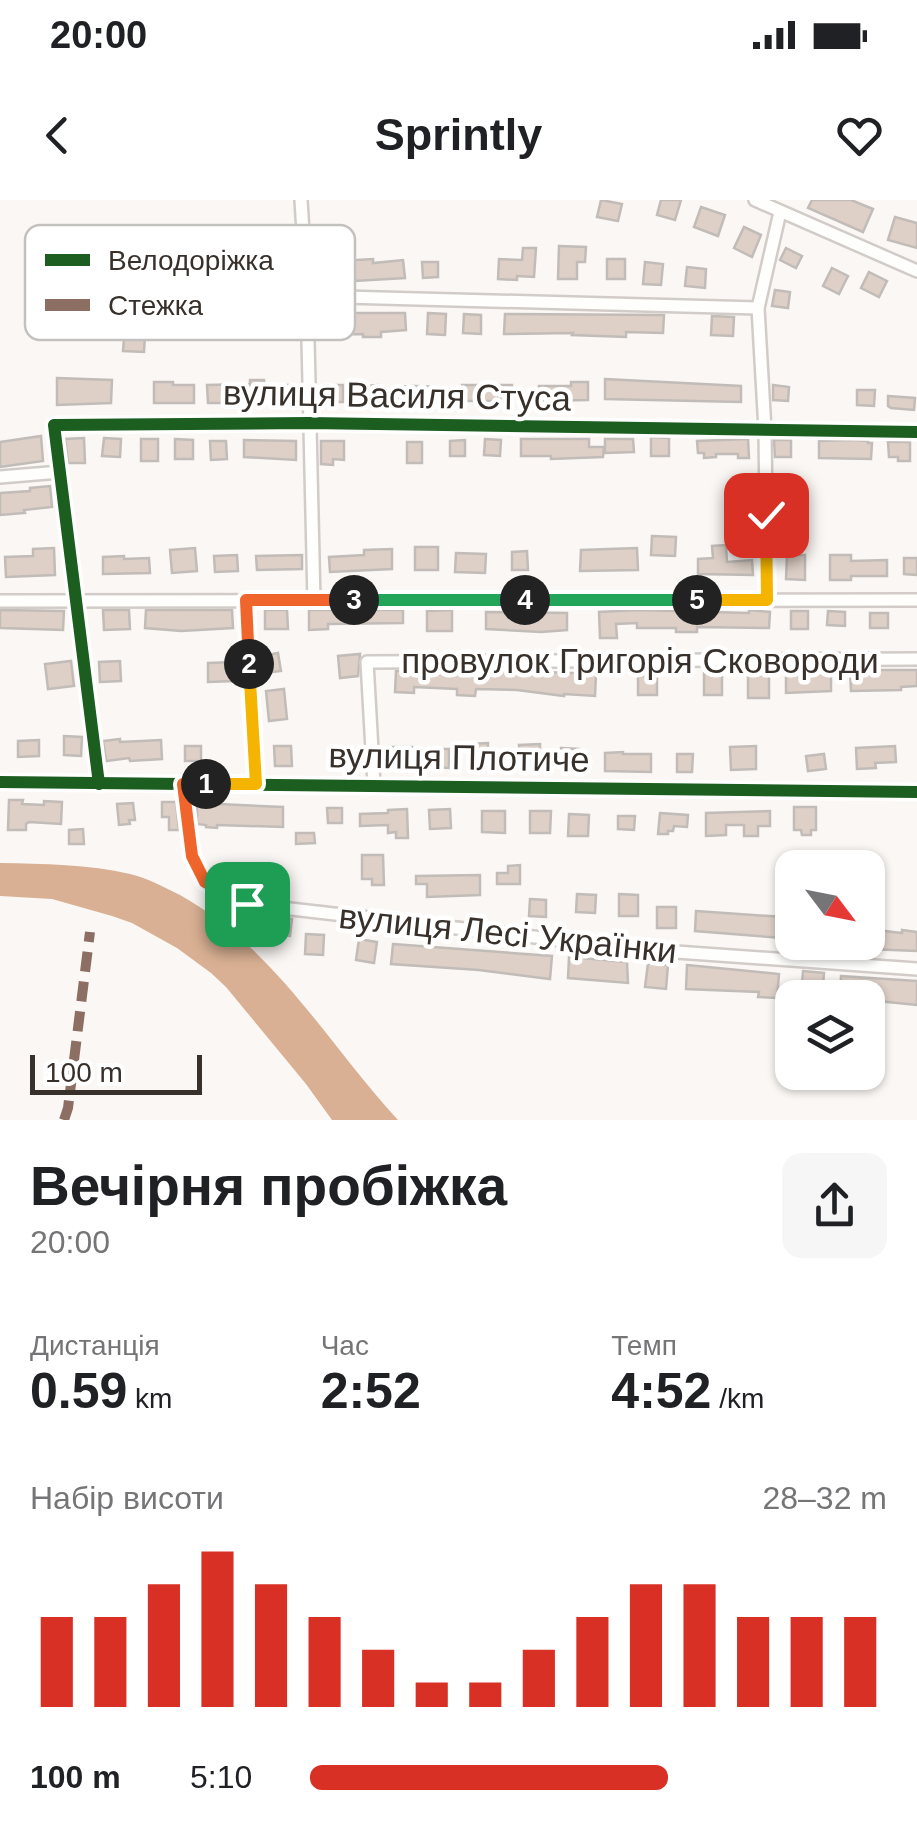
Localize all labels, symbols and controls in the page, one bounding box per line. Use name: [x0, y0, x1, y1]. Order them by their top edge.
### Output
text: 20:00: [50, 14, 147, 56]
icon: back: [30, 108, 85, 163]
icon: heart: [832, 108, 887, 163]
text: Sprintly: [375, 109, 542, 160]
legend: [25, 225, 355, 340]
text: Велодоріжка: [108, 245, 274, 276]
text: Стежка: [108, 290, 204, 321]
street label: вулиця Василя Стуса: [223, 372, 572, 418]
pin: [724, 473, 809, 558]
icon: check: [739, 488, 794, 543]
pin: 3: [329, 575, 379, 625]
pin: 4: [500, 575, 550, 625]
pin: 5: [672, 575, 722, 625]
text: 3: [346, 584, 362, 615]
text: 4: [517, 584, 533, 615]
text: 5: [689, 584, 705, 615]
pin: 2: [224, 639, 274, 689]
street label: провулок Григорія Сковороди: [401, 641, 879, 680]
text: 2: [241, 648, 257, 679]
street label: вулиця Плотиче: [328, 735, 590, 779]
pin: 1: [181, 759, 231, 809]
text: 1: [198, 768, 214, 799]
north arrow: [775, 850, 885, 960]
map controls: [775, 850, 885, 1090]
pin: [205, 862, 290, 947]
icon: arrive: [220, 877, 275, 932]
street label: вулиця Лесі Українки: [337, 896, 679, 970]
button: layers: [775, 980, 885, 1090]
scale bar: [30, 1050, 202, 1094]
text: 100 m: [45, 1057, 123, 1088]
button: share: [782, 1153, 887, 1258]
text: Вечірня пробіжка: [30, 1155, 507, 1217]
text: 20:00: [30, 1224, 110, 1260]
text: Дистанція: [30, 1330, 160, 1361]
text: Час: [321, 1330, 369, 1361]
text: Темп: [611, 1330, 677, 1361]
text: 0.59: [30, 1363, 127, 1419]
text: 2:52: [321, 1363, 421, 1419]
text: 4:52: [611, 1363, 711, 1419]
text: km: [127, 1383, 172, 1414]
text: /km: [711, 1383, 764, 1414]
text: Набір висоти: [30, 1480, 224, 1516]
text: 28–32 m: [762, 1480, 887, 1516]
text: 100 m: [30, 1759, 121, 1795]
text: 5:10: [190, 1759, 252, 1795]

